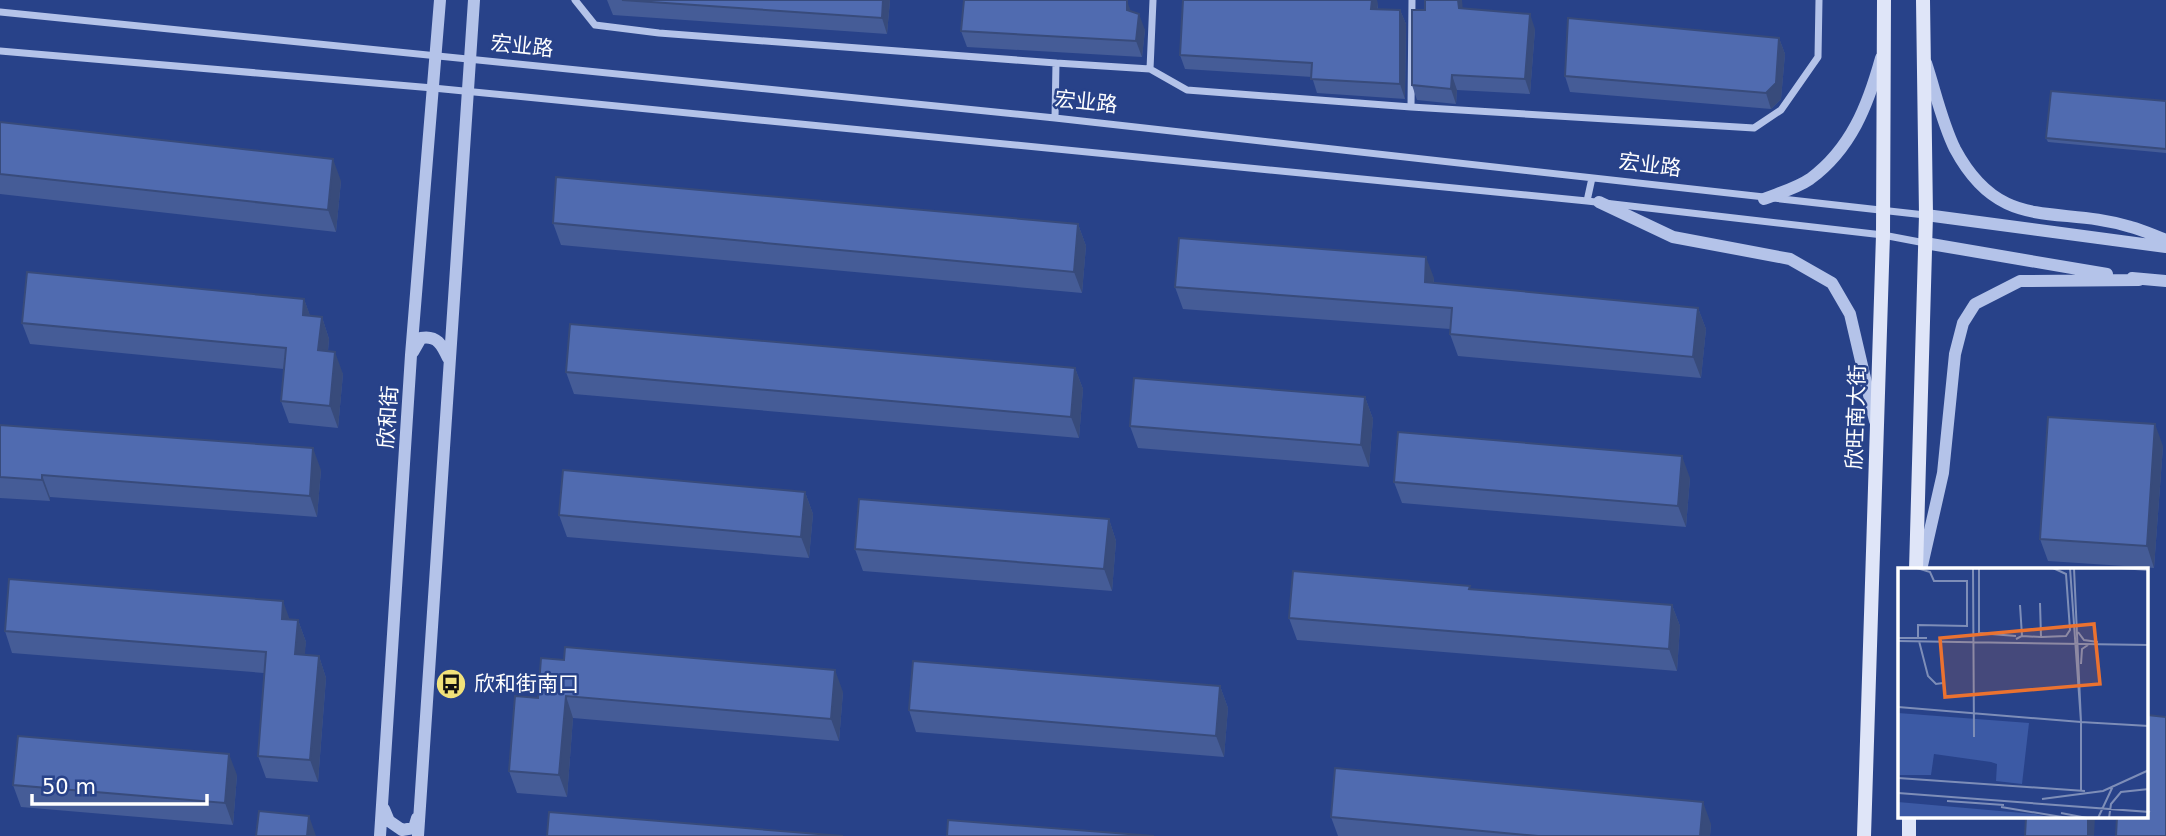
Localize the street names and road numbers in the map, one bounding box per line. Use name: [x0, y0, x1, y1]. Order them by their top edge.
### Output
street label: 宏业路: [489, 31, 555, 61]
street label: 宏业路: [1053, 87, 1119, 117]
street label: 宏业路: [1617, 149, 1683, 181]
street label: 欣旺南大街: [1842, 364, 1870, 470]
street label: 欣和街: [374, 385, 402, 449]

